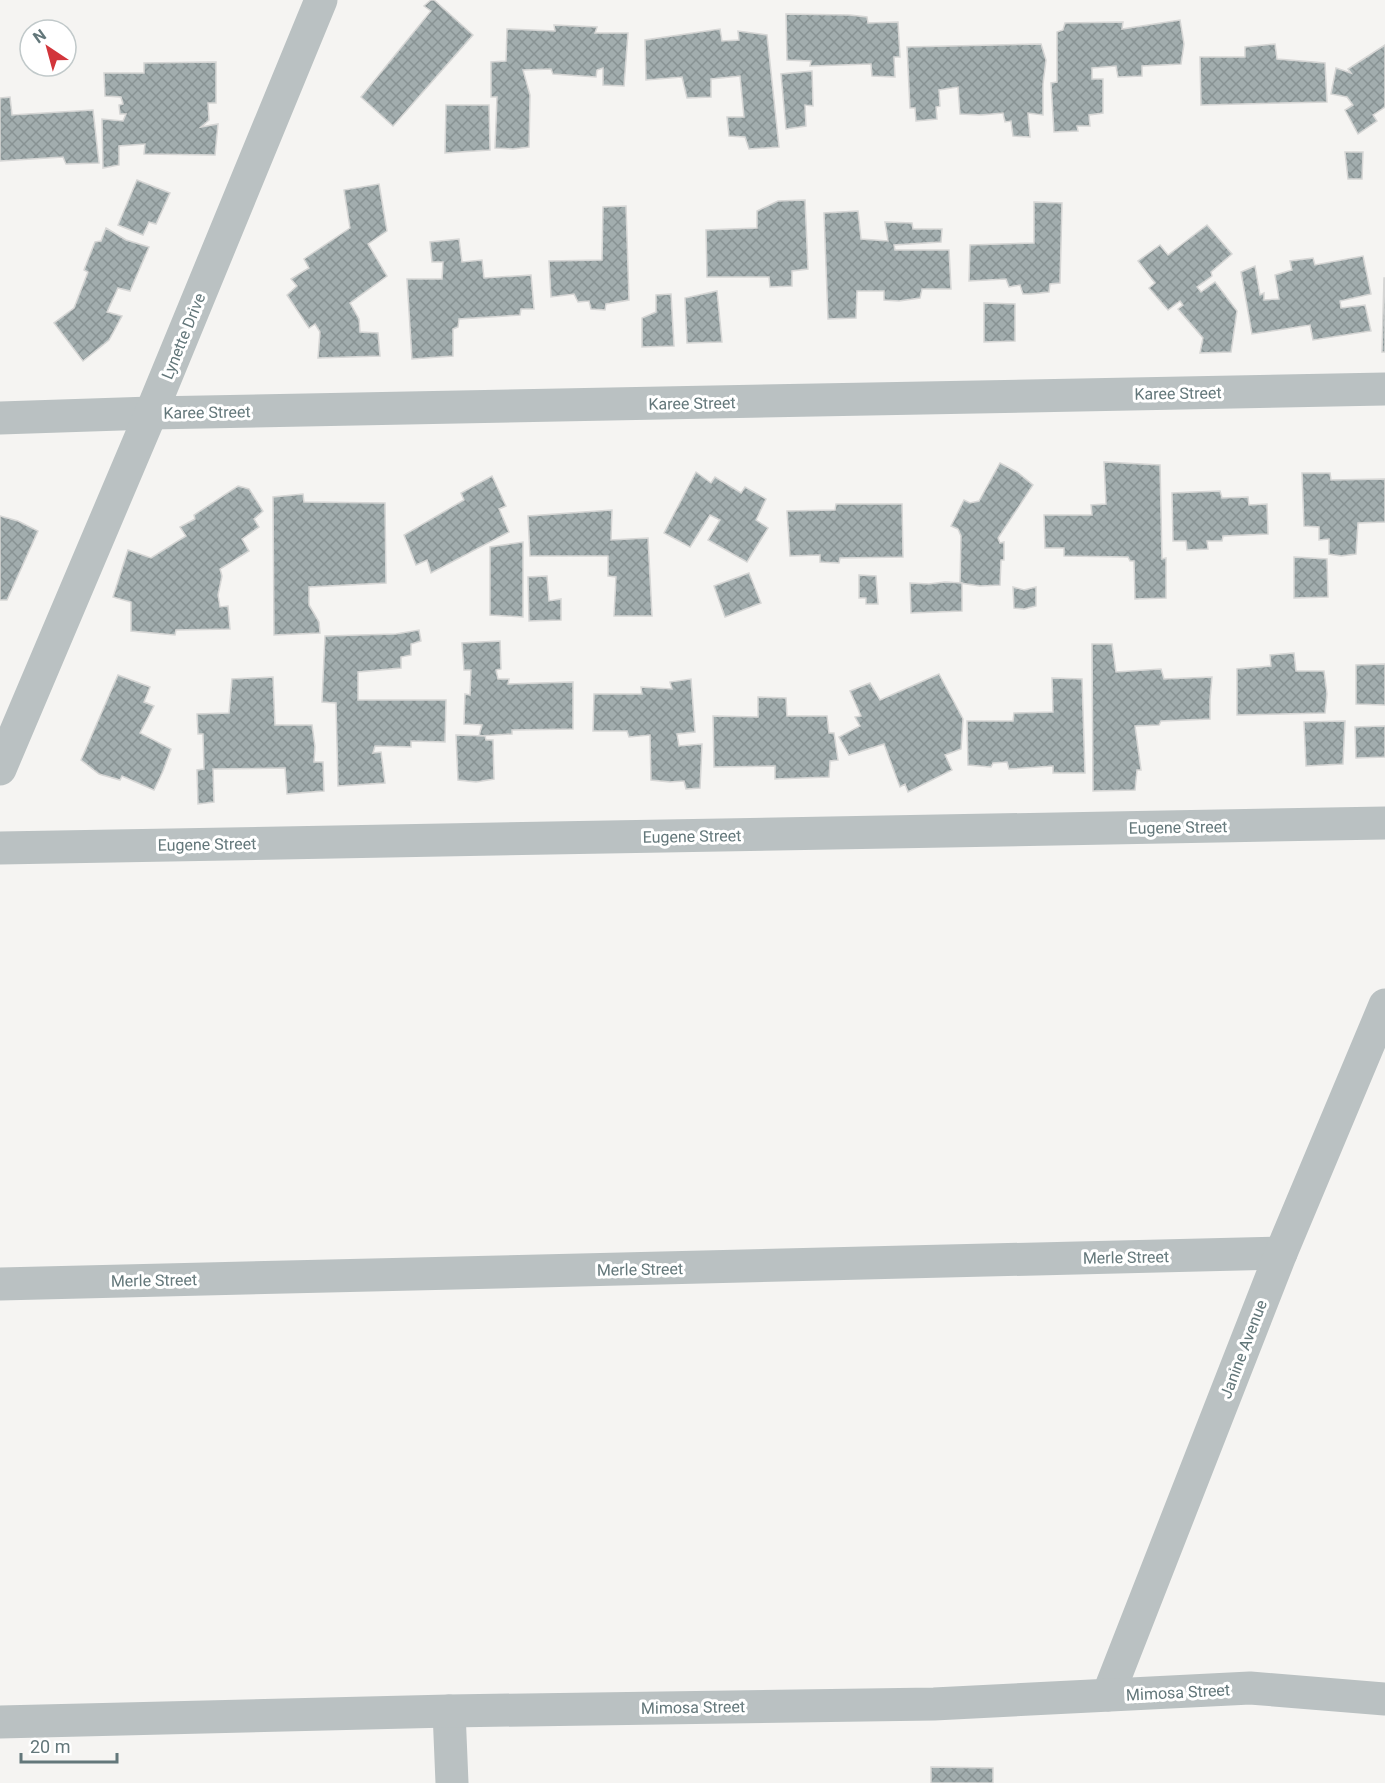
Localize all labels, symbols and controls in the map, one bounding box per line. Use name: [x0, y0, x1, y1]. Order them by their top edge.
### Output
north arrow: [18, 18, 78, 78]
text: N: [29, 25, 50, 47]
street label: Lynette Drive: [158, 290, 209, 382]
street label: Karee Street: [1134, 383, 1222, 404]
street label: Karee Street: [648, 393, 736, 414]
street label: Karee Street: [163, 402, 251, 423]
street label: Eugene Street: [1128, 817, 1228, 838]
street label: Eugene Street: [642, 826, 742, 847]
street label: Eugene Street: [157, 834, 257, 855]
street label: Merle Street: [1083, 1247, 1169, 1268]
street label: Merle Street: [597, 1259, 683, 1280]
street label: Merle Street: [111, 1270, 197, 1291]
street label: Janine Avenue: [1216, 1297, 1271, 1401]
street label: Mimosa Street: [1126, 1680, 1231, 1705]
street label: Mimosa Street: [641, 1697, 745, 1718]
scale bar: [21, 1726, 117, 1764]
text: 20 m: [30, 1736, 70, 1757]

